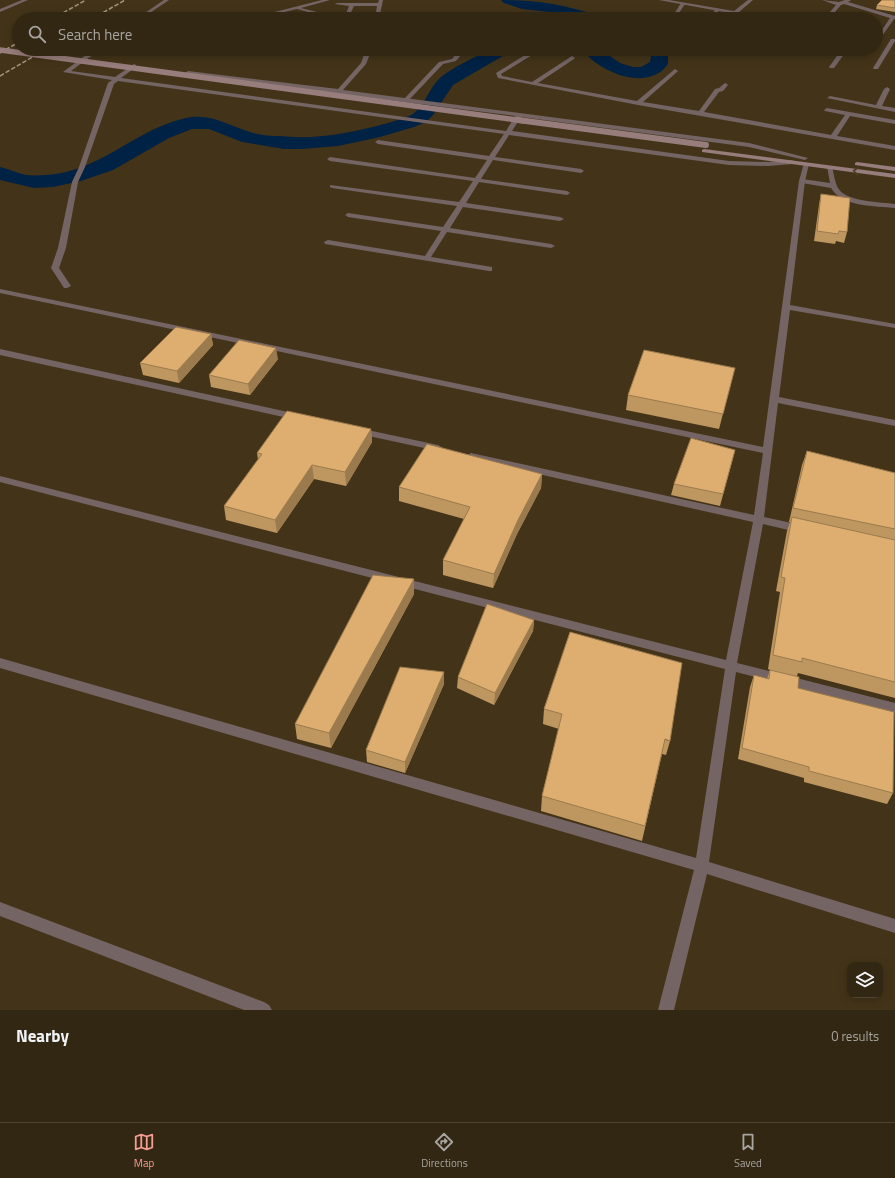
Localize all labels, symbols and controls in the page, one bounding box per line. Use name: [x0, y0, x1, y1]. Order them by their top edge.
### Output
search box: [12, 12, 883, 56]
icon: search: [26, 23, 48, 45]
text: Search here: [58, 23, 132, 46]
one-way arrow: [853, 167, 859, 176]
map controls: [847, 962, 883, 998]
button: layers: [847, 962, 883, 998]
text: Nearby: [16, 1023, 69, 1049]
text: 0 results: [831, 1026, 879, 1046]
tab: Map: [133, 1131, 155, 1171]
tab: Directions: [421, 1131, 468, 1171]
tab: Saved: [734, 1131, 762, 1171]

